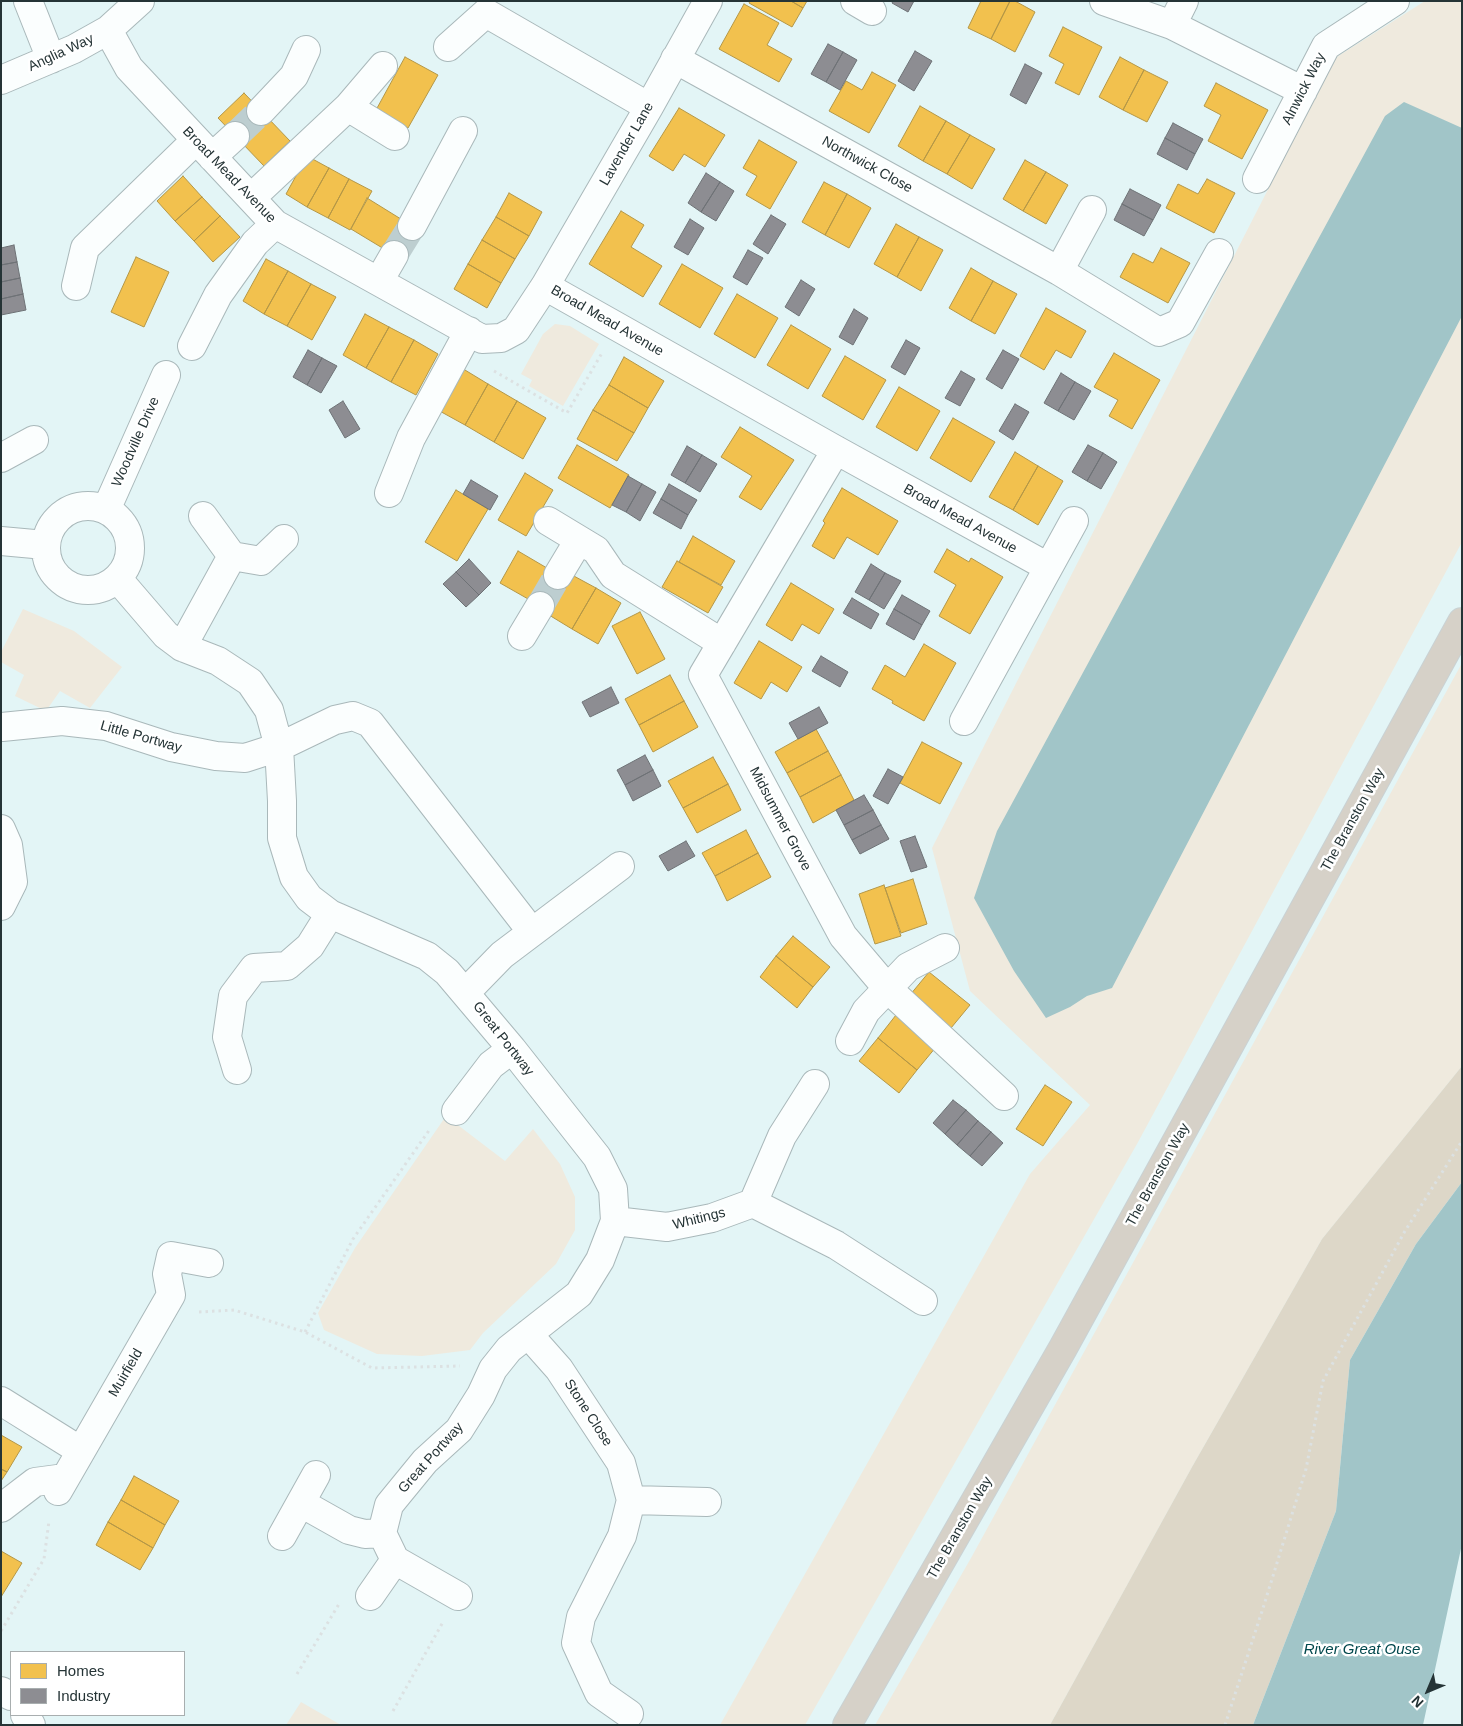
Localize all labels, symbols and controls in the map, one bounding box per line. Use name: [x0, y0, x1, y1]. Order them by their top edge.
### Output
street label: Anglia Way: [26, 31, 96, 75]
street label: Alnwick Way: [1279, 50, 1329, 128]
street label: Lavender Lane: [596, 99, 658, 189]
street label: Broad Mead Avenue: [179, 123, 279, 227]
street label: Northwick Close: [819, 133, 915, 197]
street label: Broad Mead Avenue: [548, 282, 666, 360]
street label: Woodville Drive: [109, 394, 163, 490]
street label: Broad Mead Avenue: [900, 481, 1020, 557]
street label: Little Portway: [98, 717, 184, 757]
street label: Midsummer Grove: [746, 764, 814, 874]
street label: The Branston Way: [1318, 765, 1388, 875]
street label: Great Portway: [469, 999, 537, 1079]
street label: The Branston Way: [1123, 1120, 1193, 1230]
street label: Whitings: [671, 1204, 727, 1234]
street label: Muirfield: [105, 1346, 147, 1400]
street label: Stone Close: [560, 1376, 616, 1450]
street label: Great Portway: [395, 1419, 467, 1497]
street label: The Branston Way: [924, 1474, 996, 1582]
water label: River Great Ouse: [1304, 1641, 1420, 1659]
legend: [10, 1651, 185, 1716]
text: Homes: [57, 1662, 105, 1679]
north arrow: [1403, 1666, 1453, 1716]
text: Industry: [57, 1687, 110, 1704]
text: N: [1408, 1692, 1427, 1711]

